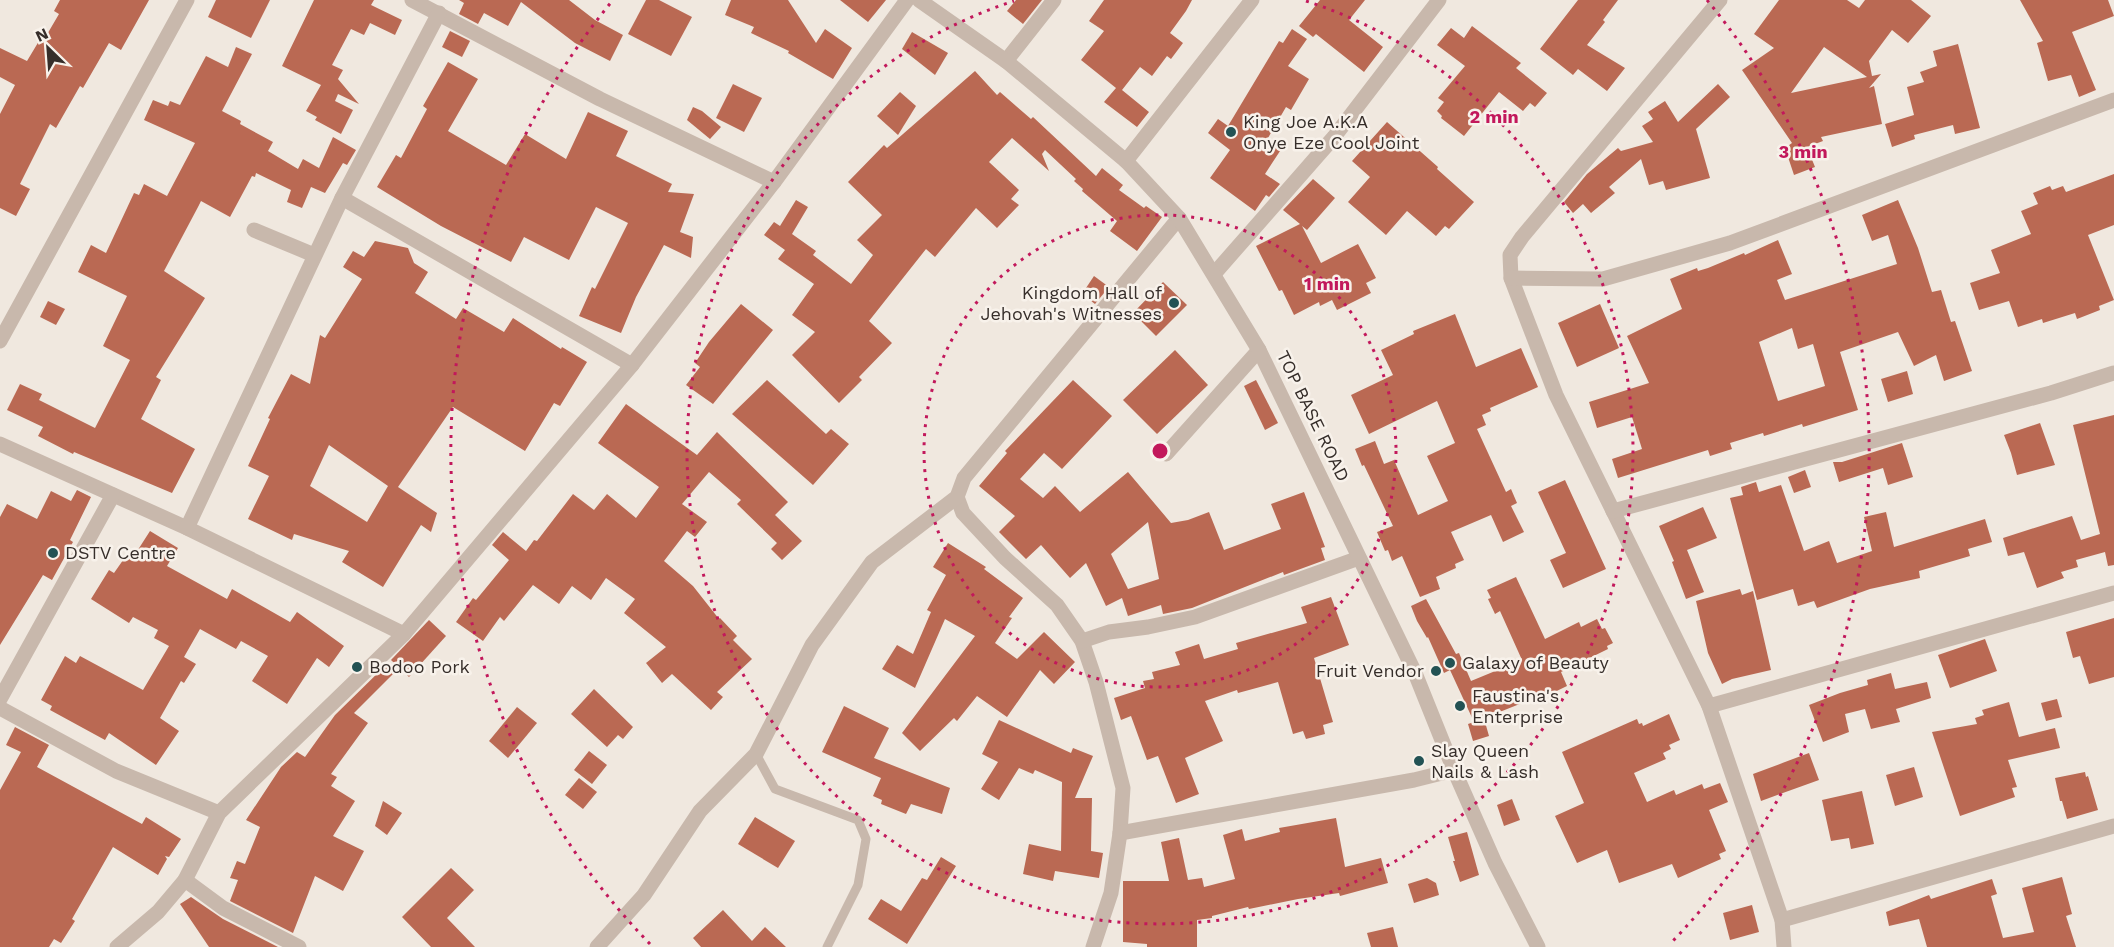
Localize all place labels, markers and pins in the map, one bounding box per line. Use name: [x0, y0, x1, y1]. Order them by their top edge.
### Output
place label: King Joe A.K.A Onye Eze Cool Joint: [1243, 111, 1420, 153]
marker: King Joe A.K.A Onye Eze Cool Joint: [1224, 125, 1238, 139]
place label: Kingdom Hall of Jehovah's Witnesses: [980, 282, 1162, 324]
marker: Kingdom Hall of Jehovah's Witnesses: [1167, 296, 1181, 310]
centre of rings: [1150, 441, 1170, 461]
place label: DSTV Centre: [65, 542, 176, 563]
marker: DSTV Centre: [46, 546, 60, 560]
place label: Galaxy of Beauty: [1462, 652, 1610, 673]
place label: Bodoo Pork: [369, 656, 470, 677]
marker: Galaxy of Beauty: [1443, 656, 1457, 670]
marker: Bodoo Pork: [350, 660, 364, 674]
place label: Fruit Vendor: [1316, 660, 1424, 681]
marker: Fruit Vendor: [1429, 664, 1443, 678]
place label: Faustina's Enterprise: [1472, 685, 1563, 727]
marker: Faustina's Enterprise: [1453, 699, 1467, 713]
place label: Slay Queen Nails & Lash: [1431, 740, 1539, 782]
marker: Slay Queen Nails & Lash: [1412, 754, 1426, 768]

